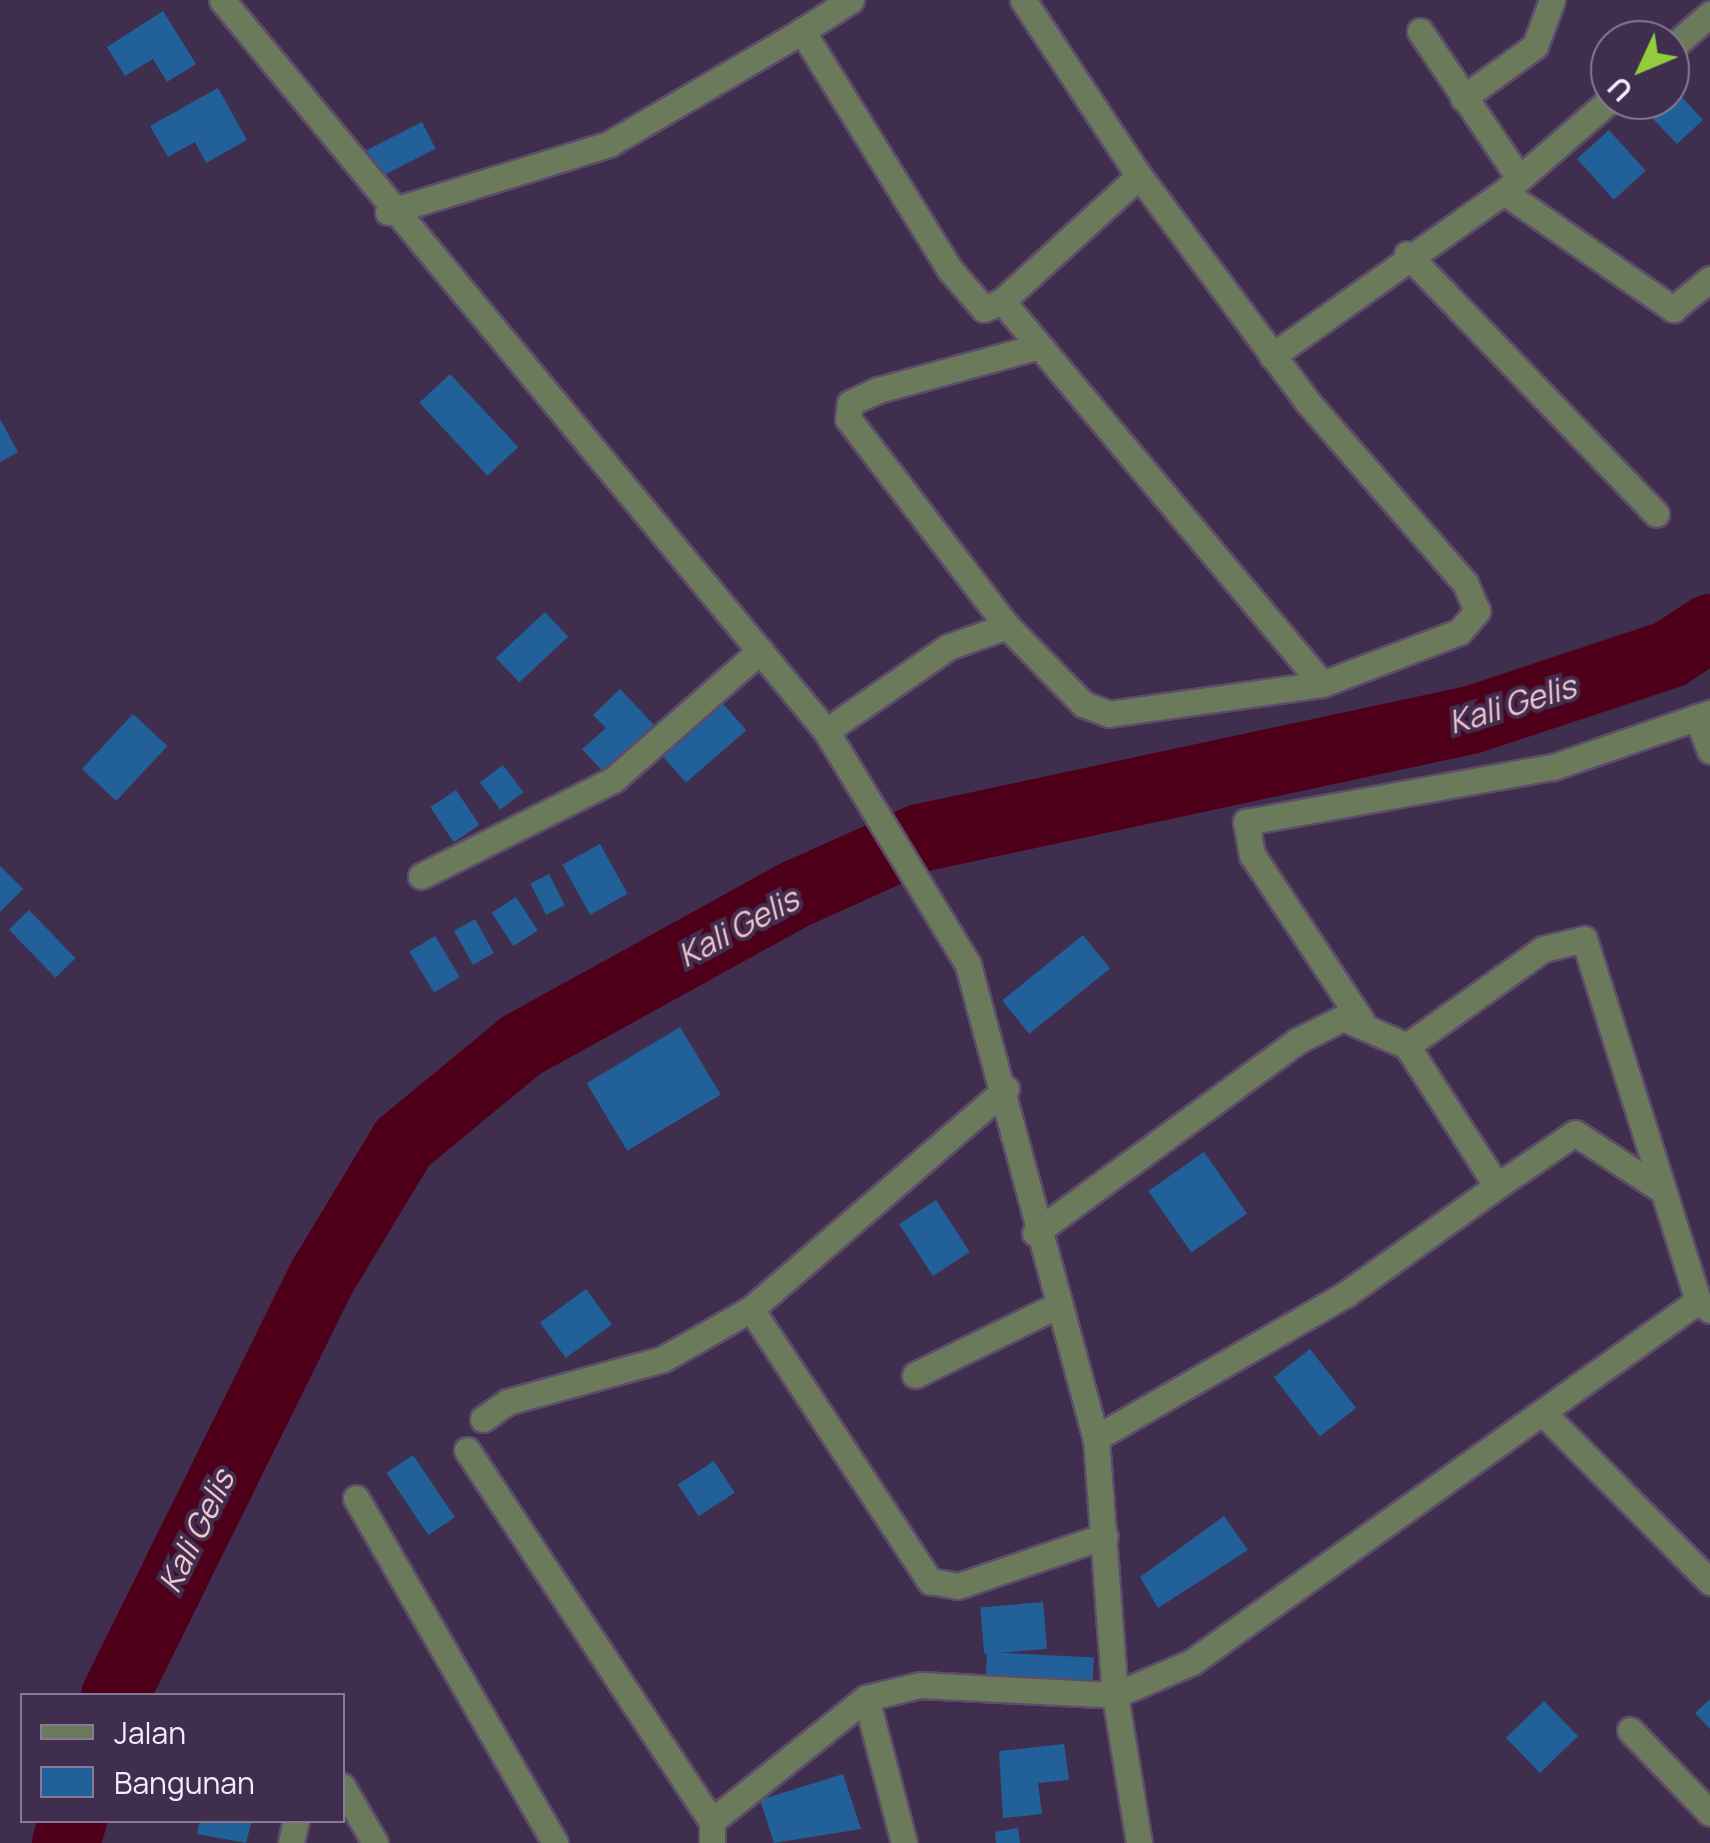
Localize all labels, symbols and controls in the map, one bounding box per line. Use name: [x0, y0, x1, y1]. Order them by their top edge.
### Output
north arrow: [1590, 20, 1690, 120]
text: U: [1599, 69, 1641, 110]
water label: Kali Gelis: [1444, 666, 1580, 742]
water label: Kali Gelis: [671, 879, 805, 975]
water label: Kali Gelis: [150, 1464, 242, 1598]
legend: [20, 1693, 345, 1823]
text: Jalan: [114, 1712, 186, 1753]
text: Bangunan: [114, 1762, 255, 1803]

